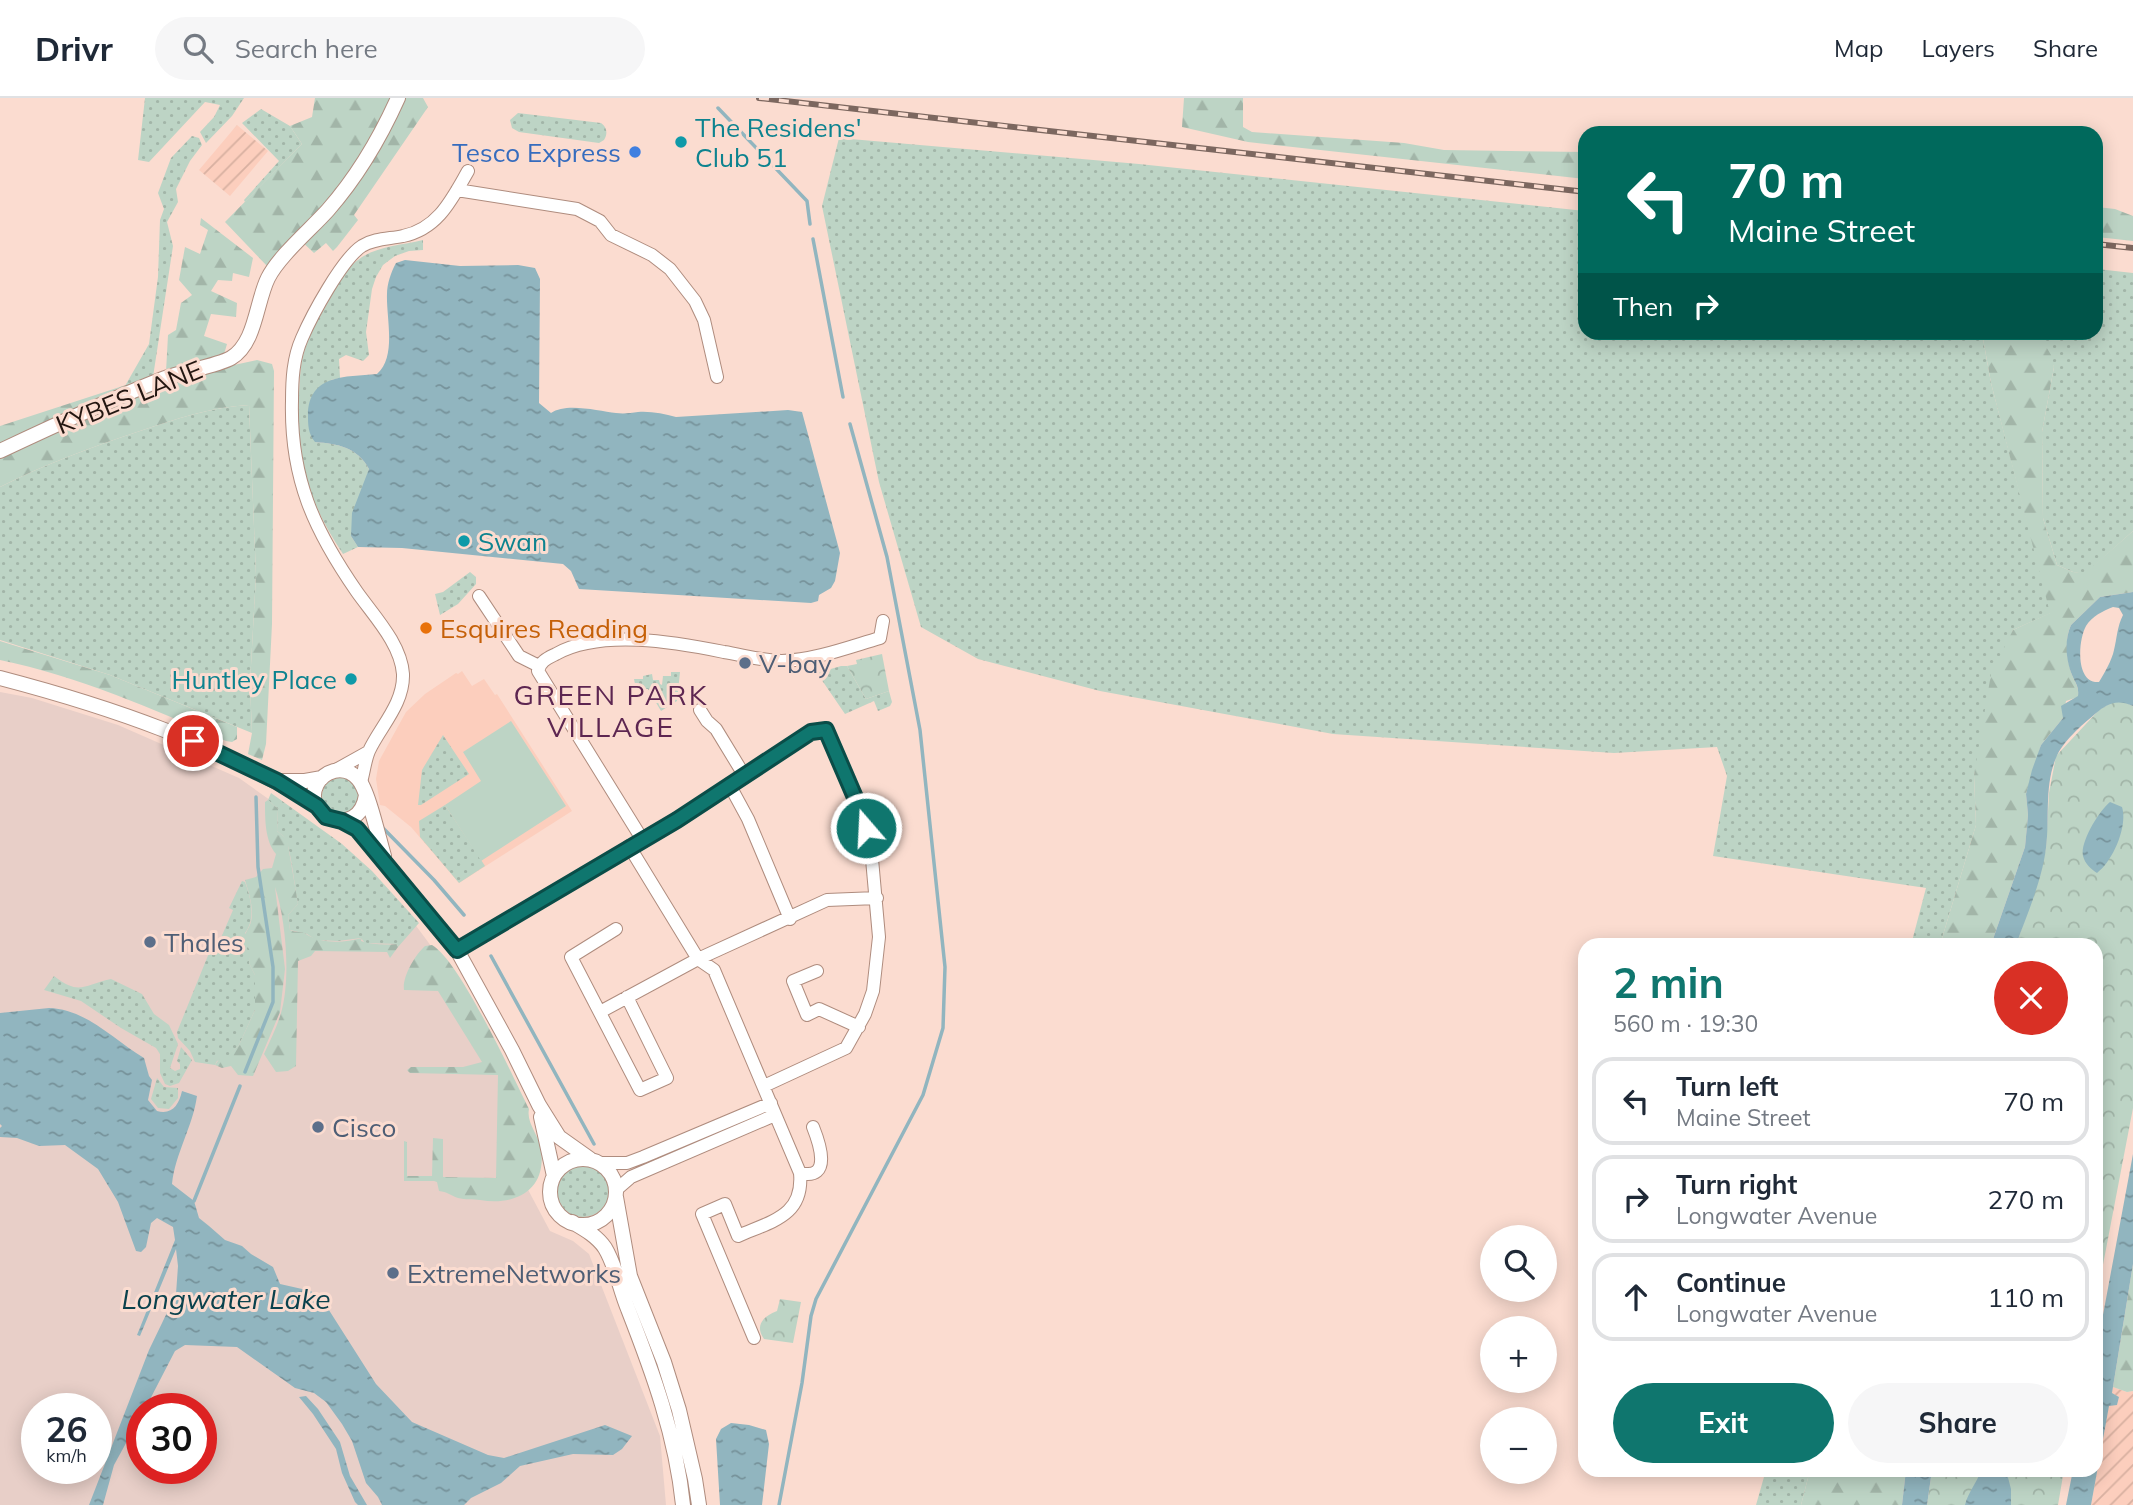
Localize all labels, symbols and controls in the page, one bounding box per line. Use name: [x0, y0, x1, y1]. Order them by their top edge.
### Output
search box: [155, 17, 645, 80]
text: Drivr: [35, 28, 113, 69]
icon: search: [179, 29, 217, 67]
text: Search here: [235, 32, 378, 65]
text: Map: [1834, 33, 1883, 63]
text: Layers: [1921, 33, 1995, 63]
text: Share: [2033, 33, 2098, 63]
place label: The Residens' Club 51: [695, 111, 861, 174]
marker: The Residens' Club 51: [673, 134, 689, 150]
place label: Tesco Express: [452, 136, 621, 169]
marker: Tesco Express: [627, 144, 643, 160]
text: 70 m: [1728, 149, 1844, 210]
icon: left: [1613, 154, 1704, 245]
text: Maine Street: [1728, 210, 1915, 250]
icon: right: [1687, 287, 1725, 325]
text: Then: [1613, 290, 1673, 323]
street label: KYBES LANE: [51, 353, 207, 441]
place label: Swan: [478, 525, 547, 558]
marker: Swan: [456, 533, 472, 549]
place label: Esquires Reading: [440, 612, 648, 645]
marker: Esquires Reading: [418, 620, 434, 636]
place label: V-bay: [759, 647, 832, 680]
marker: V-bay: [737, 655, 753, 671]
place label: Huntley Place: [172, 663, 337, 696]
marker: Huntley Place: [343, 671, 359, 687]
district label: GREEN PARK VILLAGE: [514, 677, 708, 744]
pin: [163, 711, 223, 771]
icon: arrive: [174, 722, 212, 760]
position arrow: [829, 791, 903, 865]
place label: Thales: [164, 926, 244, 959]
marker: Thales: [142, 934, 158, 950]
text: 2 min: [1613, 956, 1724, 1009]
button: close: [1994, 961, 2068, 1035]
text: 560 m · 19:30: [1613, 1009, 1758, 1038]
text: Turn left: [1676, 1070, 1778, 1103]
icon: left: [1617, 1082, 1655, 1120]
text: 70 m: [2003, 1085, 2064, 1118]
text: Maine Street: [1676, 1103, 1811, 1132]
place label: Cisco: [332, 1111, 396, 1144]
marker: Cisco: [310, 1119, 326, 1135]
text: Turn right: [1676, 1168, 1797, 1201]
icon: right: [1617, 1180, 1655, 1218]
text: 270 m: [1988, 1183, 2064, 1216]
text: Longwater Avenue: [1676, 1201, 1877, 1230]
map controls: [1480, 1225, 1557, 1484]
button: search: [1480, 1225, 1557, 1302]
place label: ExtremeNetworks: [407, 1257, 621, 1290]
marker: ExtremeNetworks: [385, 1265, 401, 1281]
text: Continue: [1676, 1266, 1786, 1299]
icon: ahead: [1617, 1278, 1655, 1316]
water label: Longwater Lake: [122, 1281, 330, 1316]
text: 110 m: [1988, 1281, 2064, 1314]
text: Longwater Avenue: [1676, 1299, 1877, 1328]
button: +: [1480, 1316, 1557, 1393]
button: Exit: [1613, 1383, 1834, 1463]
button: Share: [1848, 1383, 2068, 1463]
speed limit sign: 30: [126, 1393, 217, 1484]
text: 26: [45, 1407, 88, 1451]
button: −: [1480, 1407, 1557, 1484]
text: km/h: [46, 1444, 87, 1467]

